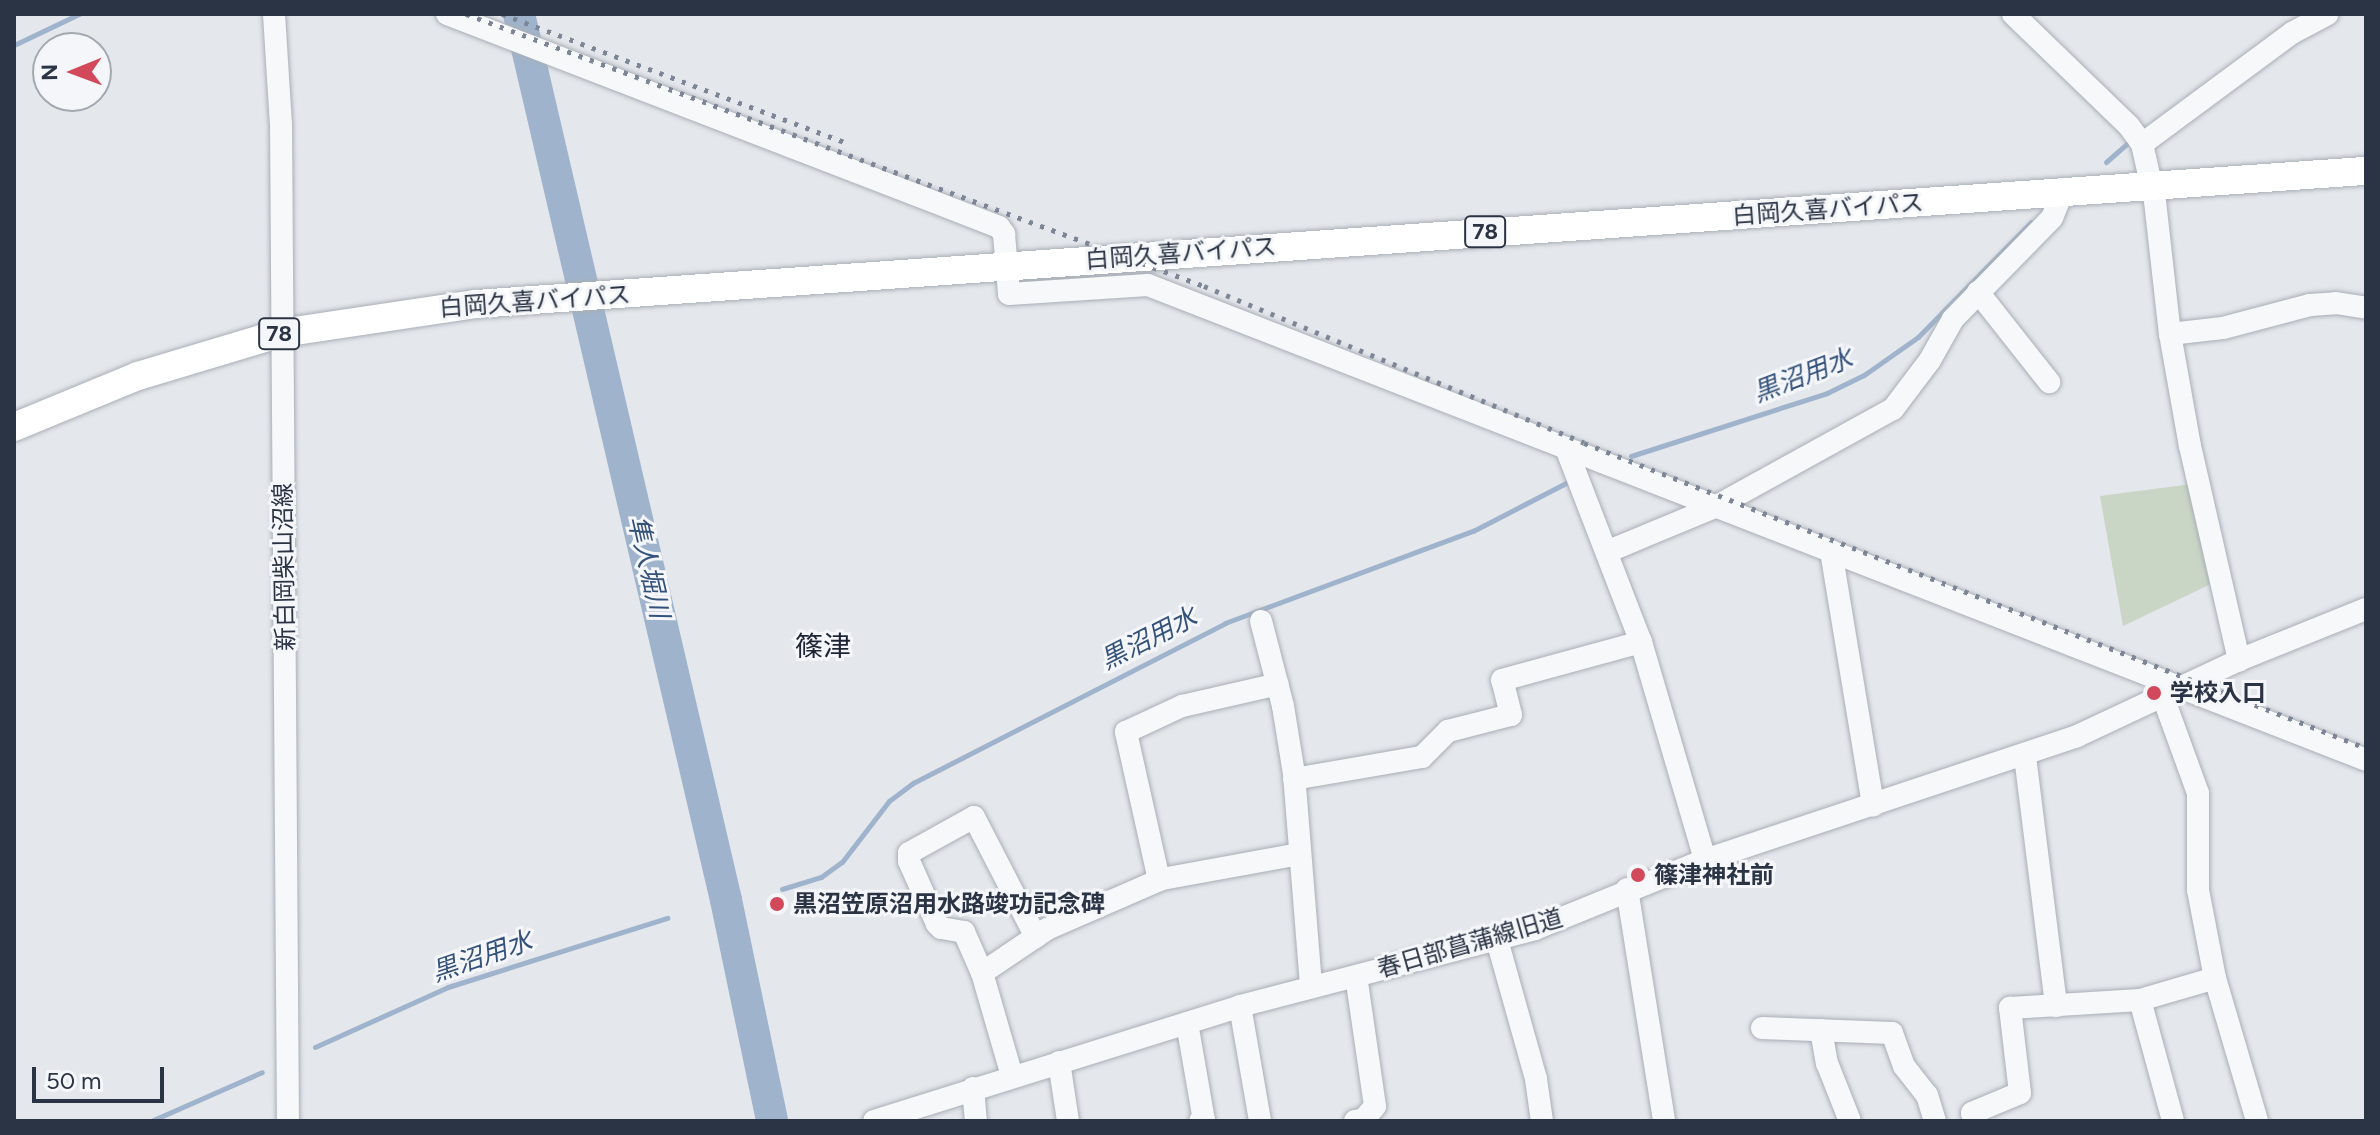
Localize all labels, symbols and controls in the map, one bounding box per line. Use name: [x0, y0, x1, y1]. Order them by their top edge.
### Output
north arrow: [32, 32, 112, 112]
text: N: [36, 64, 63, 81]
street label: 白岡久喜バイパス: [1731, 188, 1925, 230]
road number: 78: [1463, 214, 1507, 250]
street label: 白岡久喜バイパス: [1084, 232, 1278, 274]
street label: 白岡久喜バイパス: [438, 280, 632, 322]
road number: 78: [257, 316, 301, 352]
water label: 黒沼用水: [1749, 343, 1857, 409]
street label: 新白岡柴山沼線: [268, 483, 300, 651]
water label: 隼人堀川: [621, 513, 675, 621]
water label: 黒沼用水: [1096, 601, 1202, 677]
district label: 篠津: [795, 629, 851, 663]
place label: 学校入口: [2170, 679, 2266, 707]
marker: 学校入口: [2145, 684, 2163, 702]
place label: 篠津神社前: [1654, 861, 1774, 889]
marker: 篠津神社前: [1629, 866, 1647, 884]
place label: 黒沼笠原沼用水路竣功記念碑: [793, 890, 1105, 918]
marker: 黒沼笠原沼用水路竣功記念碑: [768, 895, 786, 913]
street label: 春日部菖蒲線旧道: [1374, 903, 1566, 983]
water label: 黒沼用水: [428, 925, 536, 989]
scale bar: [36, 1051, 168, 1101]
text: 50 m: [46, 1066, 102, 1095]

